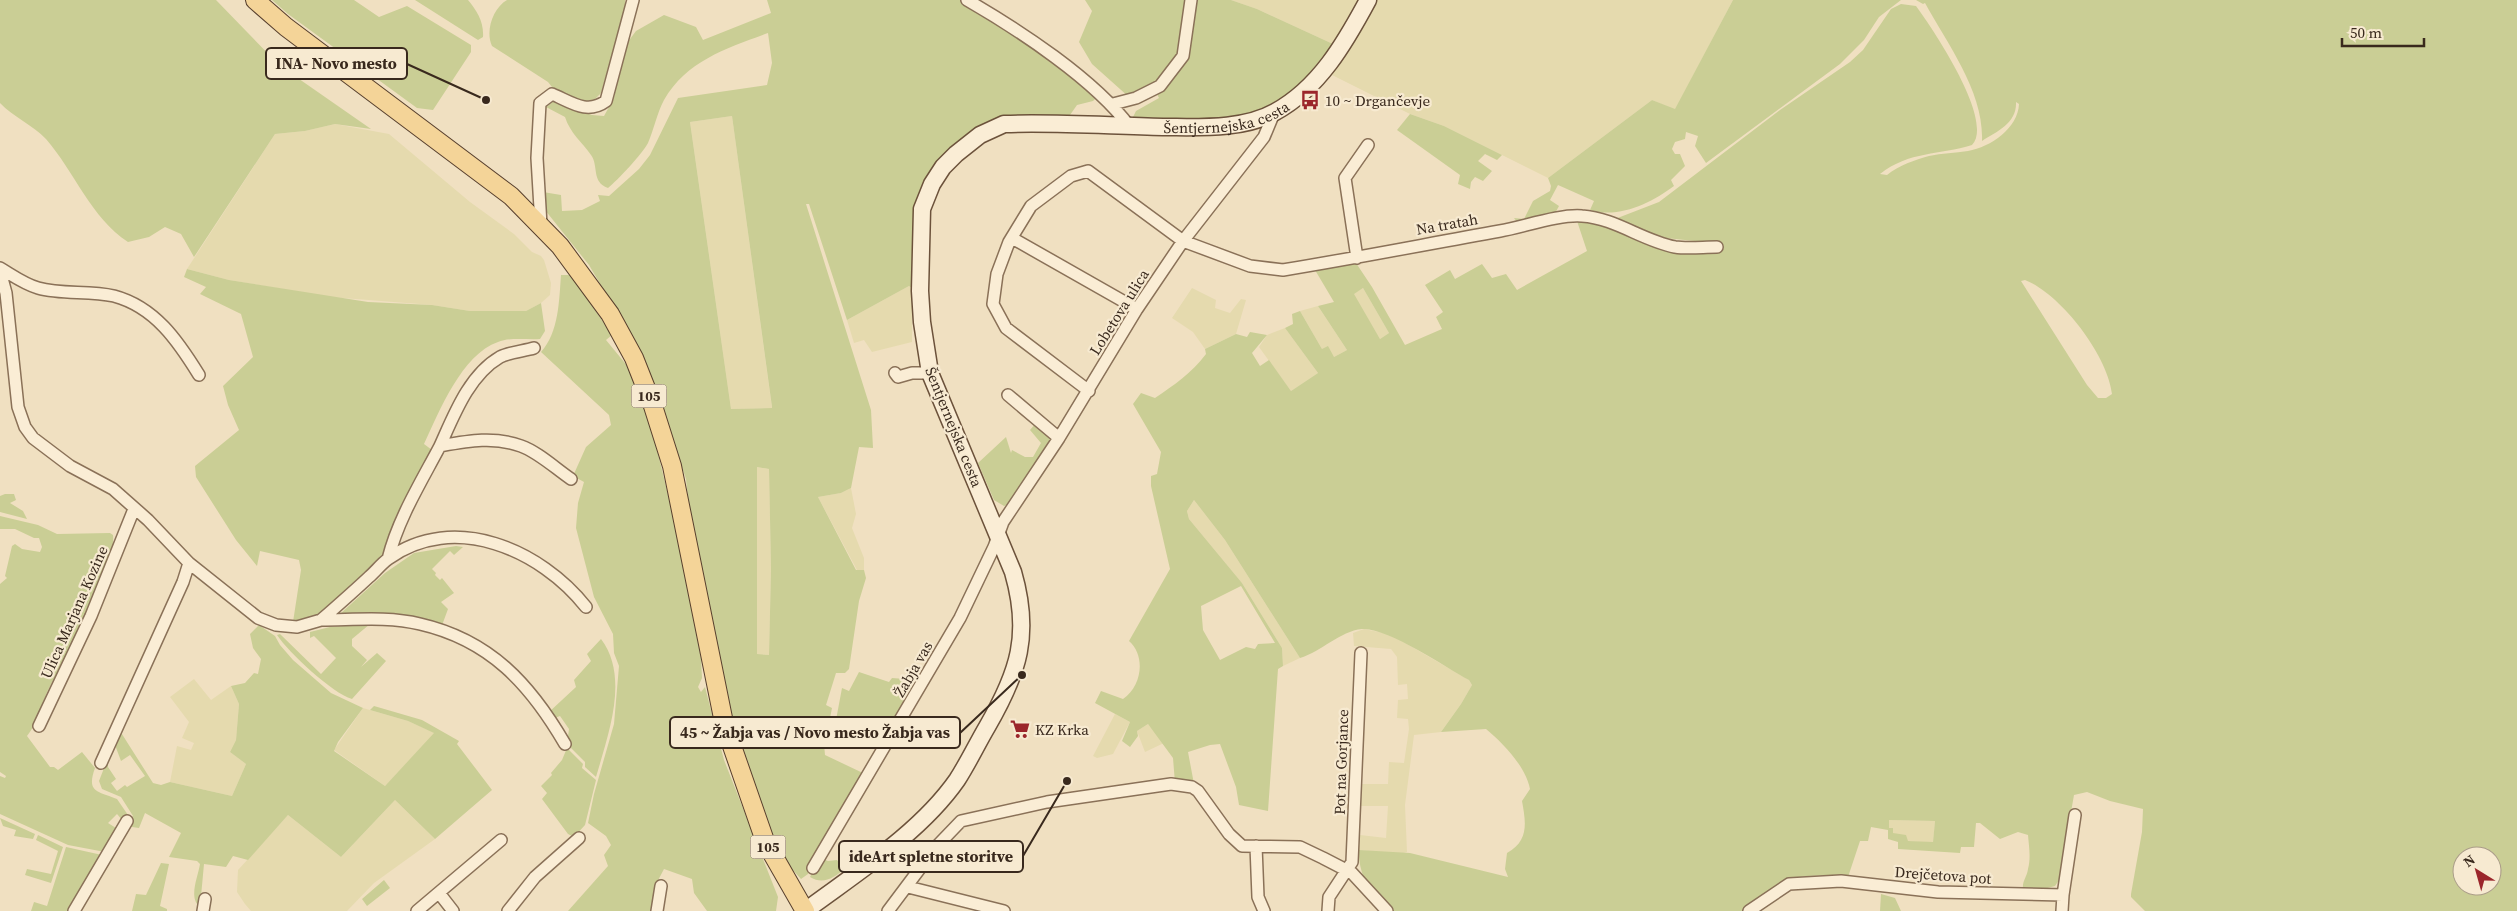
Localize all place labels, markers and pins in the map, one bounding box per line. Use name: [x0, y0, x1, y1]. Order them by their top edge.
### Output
callout: INA- Novo mesto: [266, 48, 407, 79]
bus stop icon: 10 ~ Drgančevje: [1299, 89, 1321, 111]
place label: 10 ~ Drgančevje: [1325, 90, 1430, 111]
callout: 45 ~ Žabja vas / Novo mesto Žabja vas: [670, 717, 960, 748]
supermarket icon: KZ Krka: [1009, 718, 1031, 740]
place label: KZ Krka: [1035, 719, 1089, 740]
callout: ideArt spletne storitve: [839, 841, 1023, 872]

